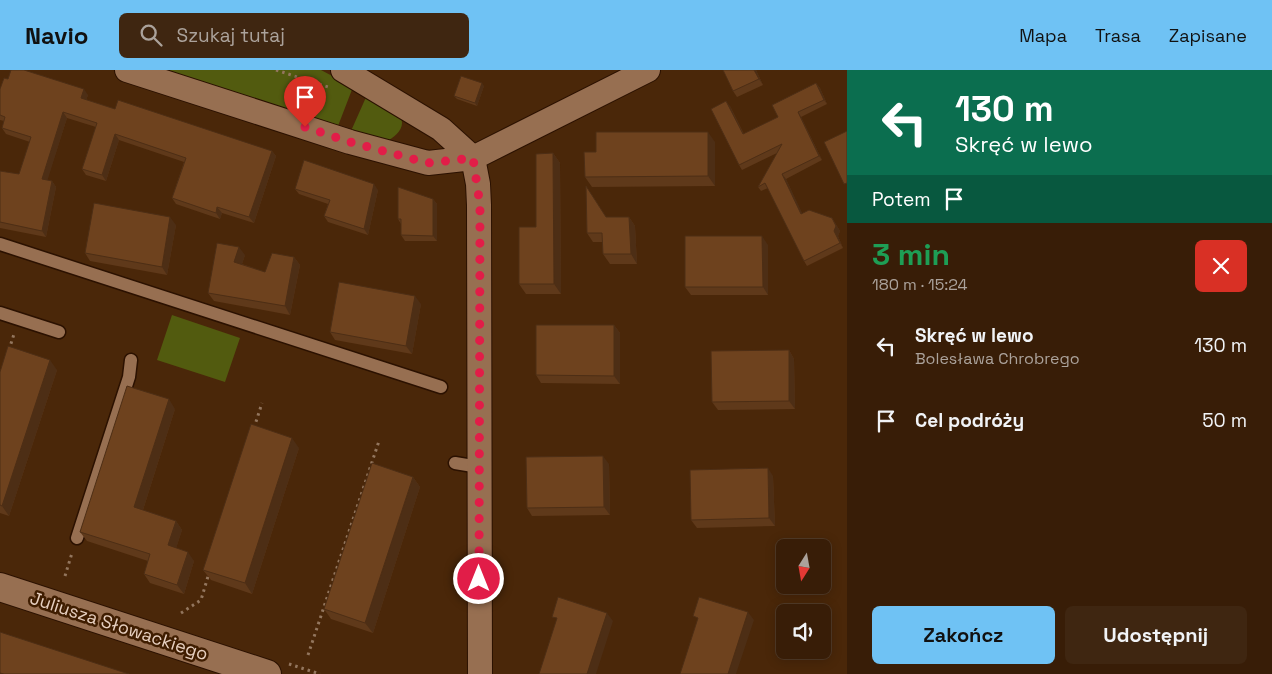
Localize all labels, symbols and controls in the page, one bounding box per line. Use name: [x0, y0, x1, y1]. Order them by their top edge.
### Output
search box: [119, 13, 469, 58]
text: Navio: [25, 20, 89, 51]
icon: search: [137, 21, 165, 49]
text: Szukaj tutaj: [177, 23, 285, 48]
text: Mapa: [1019, 24, 1067, 47]
text: Trasa: [1095, 24, 1141, 47]
text: Zapisane: [1169, 24, 1247, 47]
pin: [284, 76, 326, 127]
icon: arrive: [291, 83, 319, 111]
text: 130 m: [955, 87, 1054, 131]
icon: left: [872, 90, 937, 155]
text: Skręć w lewo: [955, 130, 1093, 158]
icon: arrive: [940, 185, 968, 213]
text: Potem: [872, 187, 930, 212]
text: 3 min: [872, 235, 950, 274]
button: close: [1195, 240, 1247, 292]
text: 180 m · 15:24: [872, 274, 968, 295]
text: Skręć w lewo: [915, 323, 1034, 348]
icon: left: [872, 332, 900, 360]
text: 130 m: [1194, 333, 1247, 358]
text: Bolesława Chrobrego: [915, 348, 1080, 369]
icon: arrive: [872, 407, 900, 435]
text: Cel podróży: [915, 408, 1024, 433]
text: 50 m: [1202, 408, 1247, 433]
north arrow: [776, 539, 831, 594]
map controls: [776, 539, 831, 659]
position arrow: [452, 552, 504, 604]
street label: Juliusza Słowackiego: [27, 586, 211, 665]
button: sound: [776, 604, 831, 659]
button: Zakończ: [872, 606, 1055, 664]
button: Udostępnij: [1065, 606, 1247, 664]

